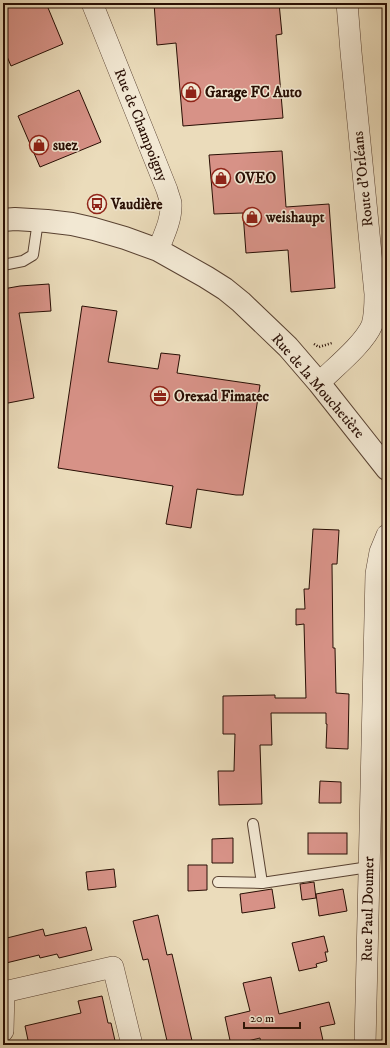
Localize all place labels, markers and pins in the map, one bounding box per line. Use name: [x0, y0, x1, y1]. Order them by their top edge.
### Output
shop icon: Garage FC Auto: [180, 81, 202, 103]
place label: Garage FC Auto: [205, 83, 303, 102]
shop icon: suez: [28, 134, 50, 156]
place label: suez: [53, 136, 78, 155]
shop icon: OVEO: [210, 167, 232, 189]
place label: OVEO: [235, 169, 277, 188]
bus stop icon: Vaudière: [86, 193, 108, 215]
place label: Vaudière: [110, 195, 163, 214]
shop icon: weishaupt: [241, 206, 263, 228]
place label: weishaupt: [265, 208, 325, 227]
office icon: Orexad Fimatec: [149, 385, 171, 407]
place label: Orexad Fimatec: [174, 387, 270, 406]

